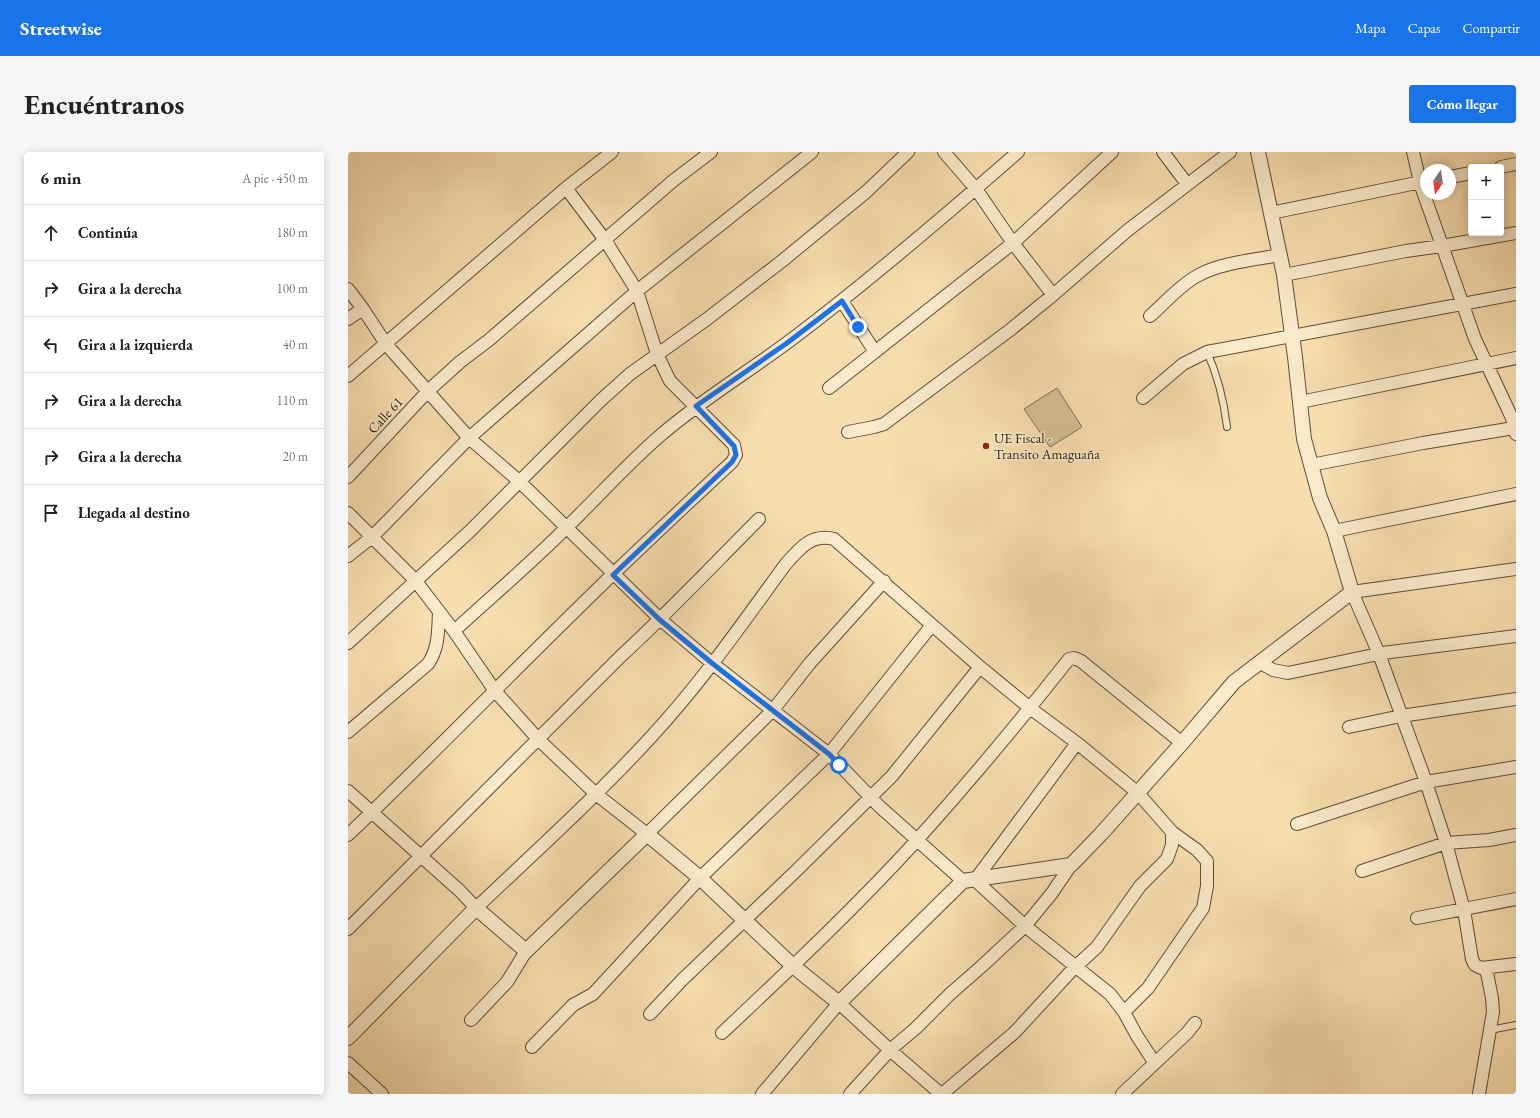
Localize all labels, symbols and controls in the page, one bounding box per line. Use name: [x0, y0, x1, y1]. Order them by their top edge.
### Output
text: Streetwise: [20, 16, 102, 41]
text: Mapa: [1355, 19, 1386, 37]
text: Capas: [1408, 19, 1440, 37]
text: Compartir: [1462, 19, 1520, 37]
button: Cómo llegar: [1409, 85, 1516, 123]
text: Encuéntranos: [24, 86, 184, 122]
north arrow: [1420, 164, 1456, 200]
map controls: [1468, 164, 1504, 236]
button: +: [1468, 164, 1504, 200]
text: 6 min: [40, 167, 81, 189]
text: A pie · 450 m: [242, 170, 308, 187]
button: −: [1468, 200, 1504, 236]
icon: ahead: [40, 222, 62, 244]
text: Continúa: [78, 223, 138, 242]
text: 180 m: [277, 224, 308, 241]
icon: right: [40, 278, 62, 300]
text: Gira a la derecha: [78, 279, 182, 298]
text: 100 m: [277, 280, 308, 297]
route end: [849, 318, 867, 336]
icon: left: [40, 334, 62, 356]
text: Gira a la izquierda: [78, 335, 193, 354]
text: 40 m: [283, 336, 308, 353]
icon: right: [40, 390, 62, 412]
text: Gira a la derecha: [78, 391, 182, 410]
text: 110 m: [277, 392, 308, 409]
street label: Calle 61: [363, 393, 407, 437]
place label: UE Fiscal - Transito Amaguaña: [994, 429, 1100, 463]
marker: UE Fiscal - Transito Amaguaña: [981, 441, 991, 451]
icon: right: [40, 446, 62, 468]
text: Gira a la derecha: [78, 447, 182, 466]
text: 20 m: [283, 448, 308, 465]
icon: arrive: [40, 502, 62, 524]
text: Llegada al destino: [78, 503, 190, 522]
route start: [830, 756, 848, 774]

